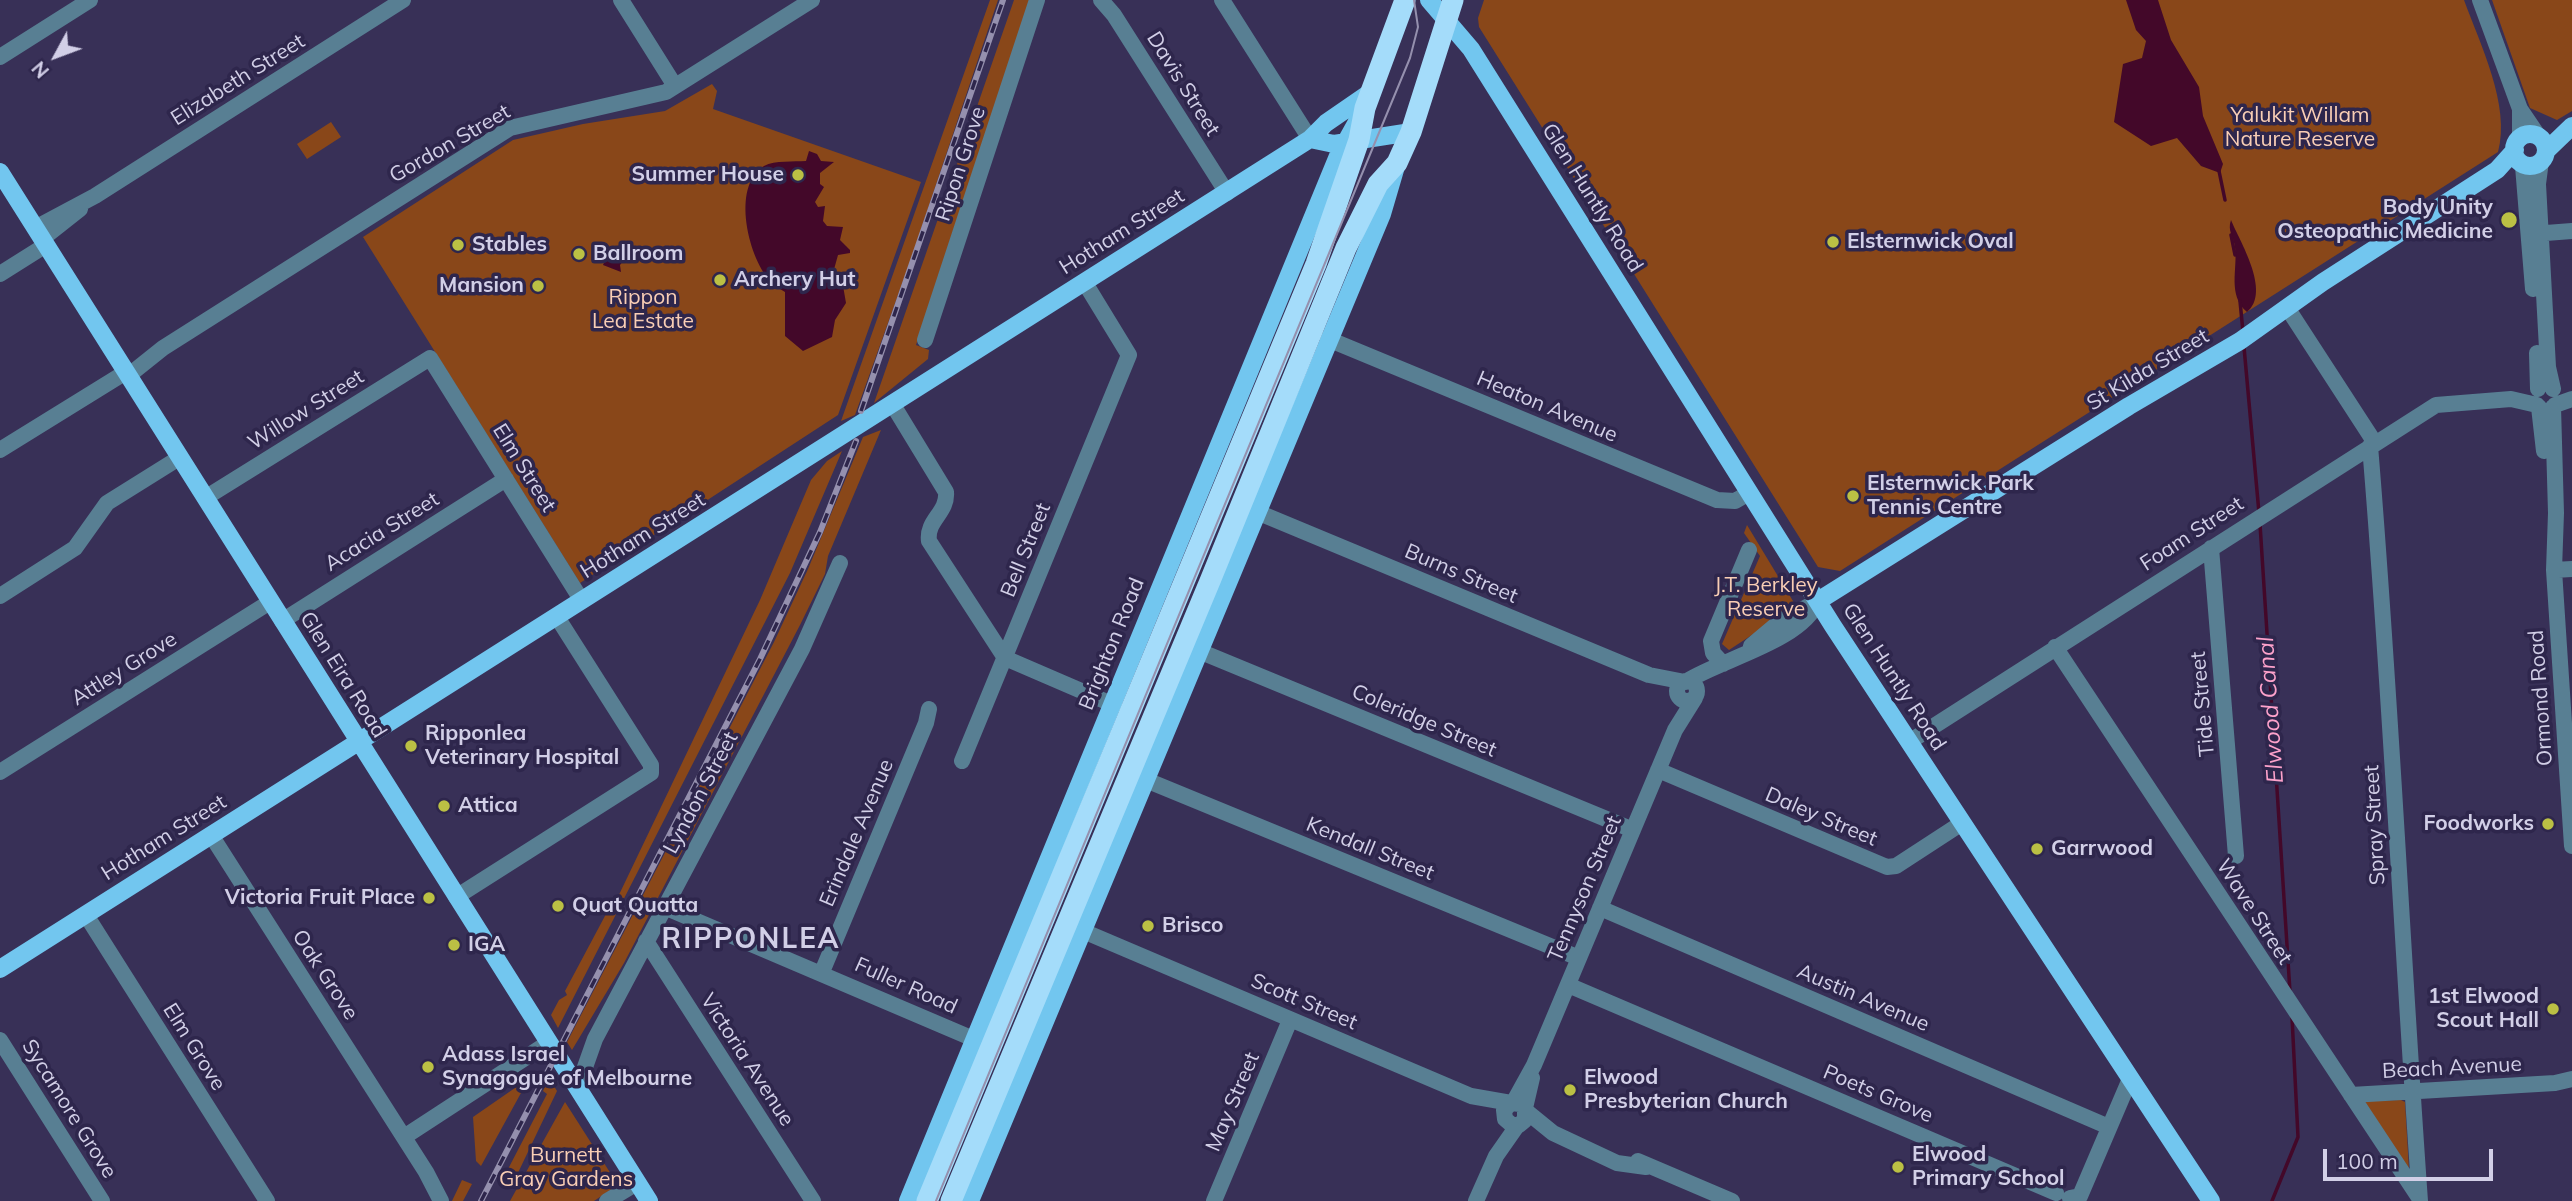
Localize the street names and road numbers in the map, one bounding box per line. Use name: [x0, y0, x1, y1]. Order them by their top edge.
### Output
street label: Davis Street: [1141, 27, 1225, 141]
street label: Elizabeth Street: [166, 29, 310, 131]
street label: Gordon Street: [385, 99, 515, 189]
street label: Ripon Grove: [931, 104, 991, 224]
street label: Glen Huntly Road: [1536, 119, 1648, 277]
street label: Hotham Street: [1055, 184, 1189, 280]
street label: St Kilda Street: [2082, 324, 2214, 416]
street label: Willow Street: [243, 364, 369, 456]
street label: Heaton Avenue: [1473, 366, 1621, 448]
street label: Elm Street: [487, 419, 561, 517]
street label: Acacia Street: [320, 487, 444, 577]
street label: Hotham Street: [576, 488, 710, 584]
street label: Foam Street: [2136, 491, 2248, 577]
street label: Bell Street: [996, 499, 1056, 601]
street label: Burns Street: [1401, 539, 1521, 609]
street label: Brighton Road: [1074, 574, 1150, 714]
street label: Glen Huntly Road: [1837, 599, 1951, 755]
street label: Glen Eira Road: [294, 607, 392, 743]
street label: Attley Grove: [67, 627, 181, 711]
street label: Ormond Road: [2524, 629, 2558, 767]
street label: Tide Street: [2186, 650, 2220, 758]
street label: Coleridge Street: [1348, 679, 1500, 763]
street label: Lyndon Street: [658, 728, 744, 858]
street label: Erindale Avenue: [815, 756, 899, 910]
street label: Spray Street: [2359, 764, 2391, 886]
street label: Daley Street: [1761, 782, 1881, 852]
street label: Hotham Street: [97, 790, 231, 886]
street label: Kendall Street: [1302, 812, 1438, 886]
street label: Tennyson Street: [1543, 812, 1627, 966]
street label: Wave Street: [2211, 855, 2297, 969]
street label: Oak Grove: [287, 925, 363, 1025]
street label: Fuller Road: [851, 952, 961, 1020]
street label: Austin Avenue: [1793, 959, 1933, 1037]
street label: Scott Street: [1247, 968, 1361, 1036]
street label: Victoria Avenue: [695, 989, 799, 1131]
street label: Elm Grove: [157, 999, 231, 1095]
street label: Sycamore Grove: [16, 1035, 122, 1183]
street label: May Street: [1201, 1049, 1265, 1155]
street label: Beach Avenue: [2382, 1052, 2522, 1084]
street label: Poets Grove: [1819, 1060, 1937, 1128]

